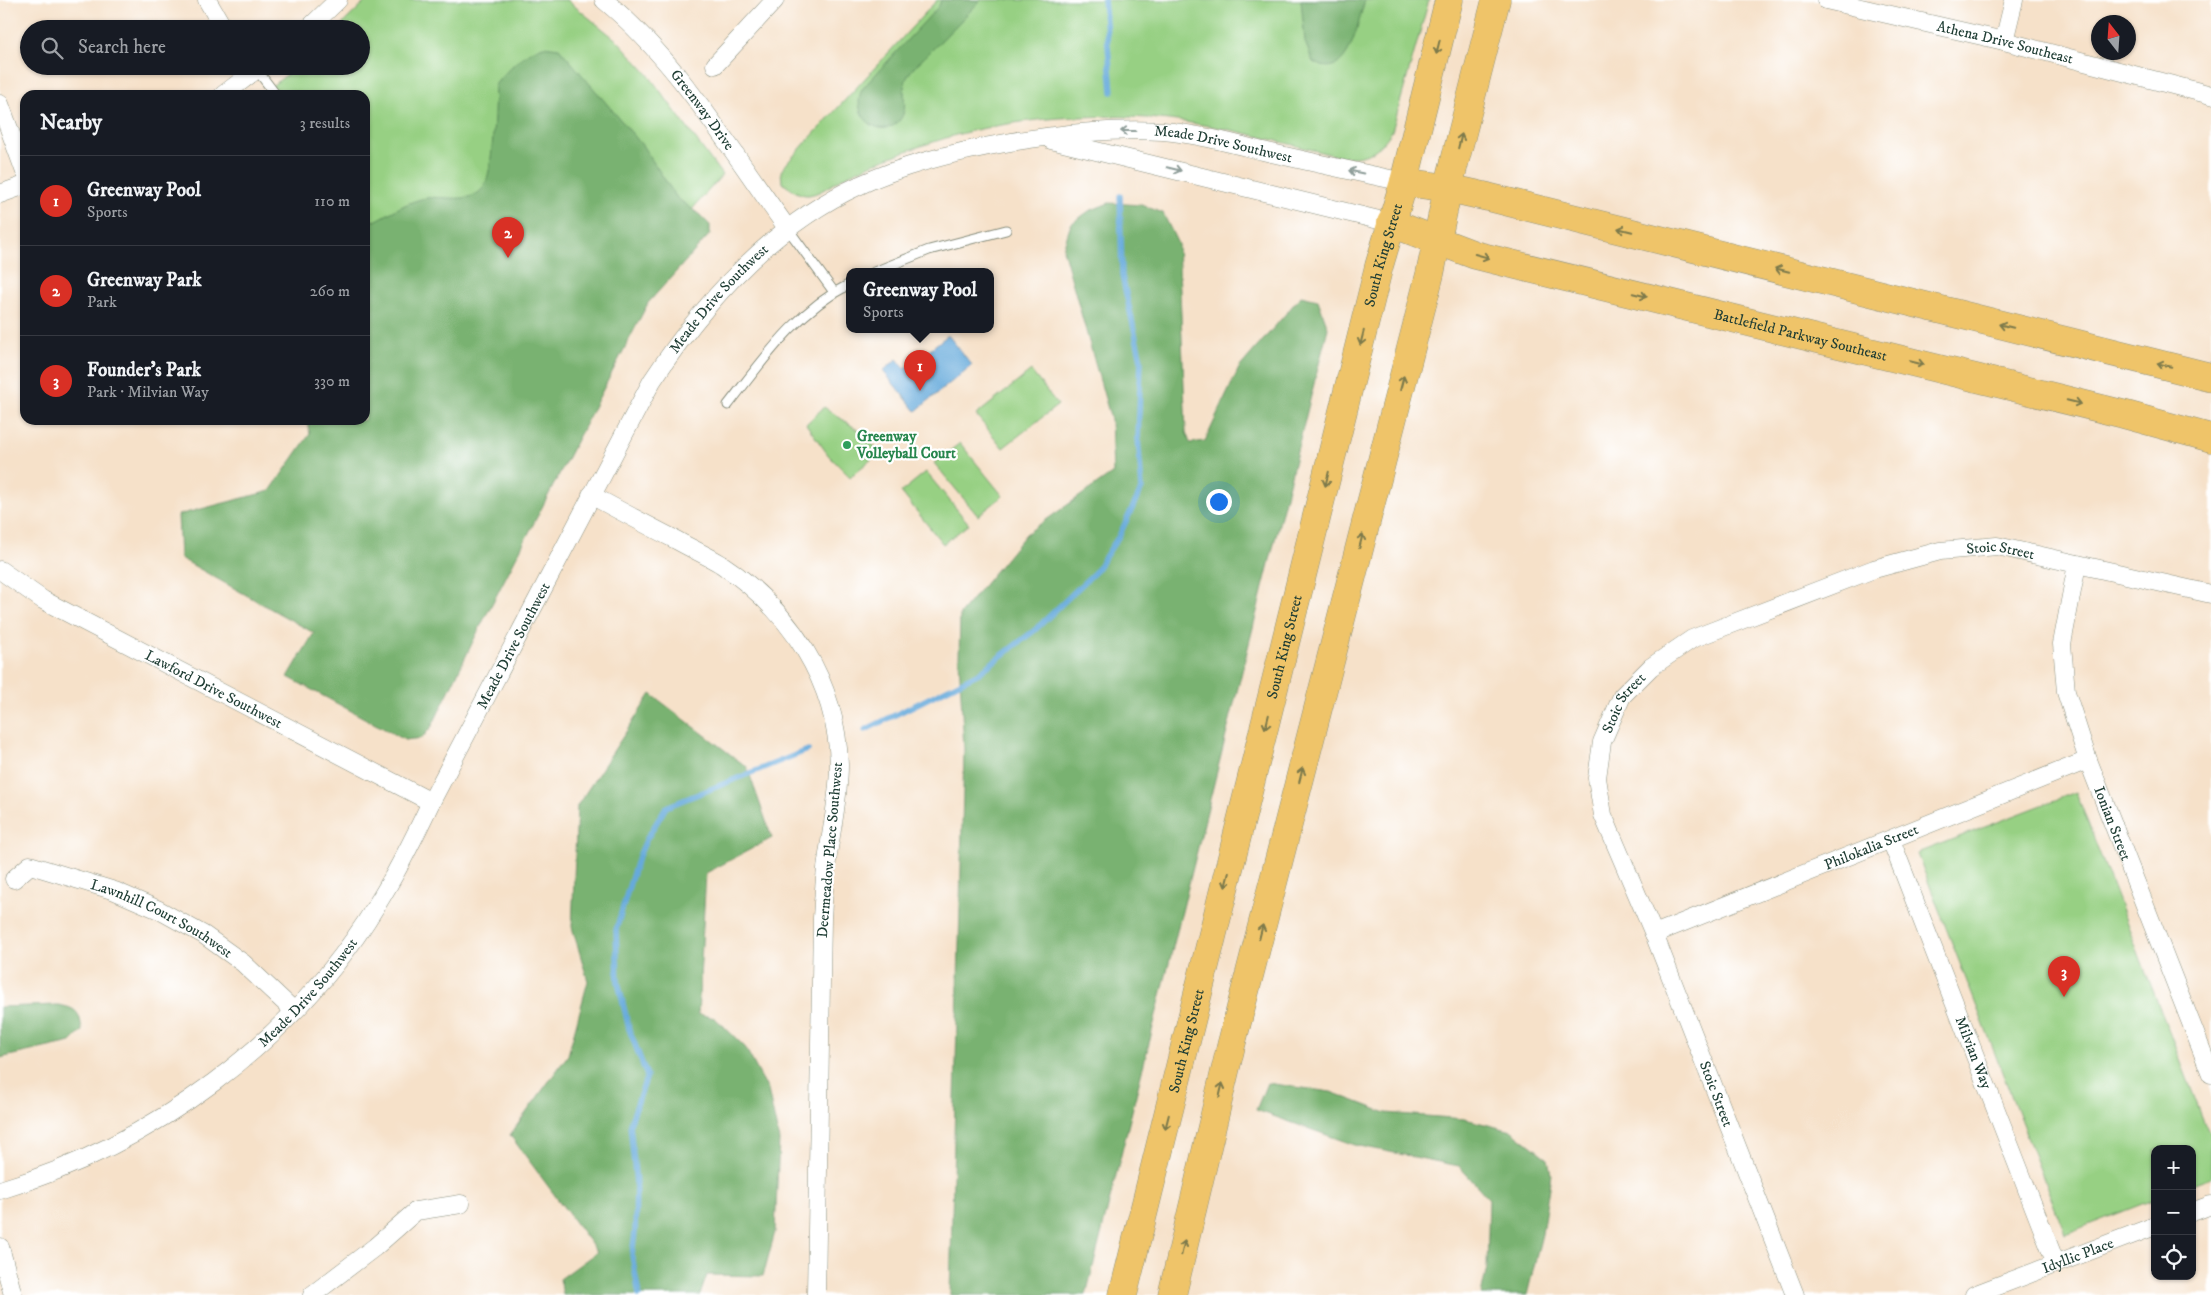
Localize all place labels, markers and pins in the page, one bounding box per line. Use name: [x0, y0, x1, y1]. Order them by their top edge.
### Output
pin: 2: [492, 217, 524, 258]
pin: 1: [904, 350, 936, 391]
place label: Greenway Volleyball Court: [856, 427, 956, 463]
marker: Greenway Volleyball Court: [841, 439, 853, 451]
pin: 3: [2048, 956, 2080, 997]

